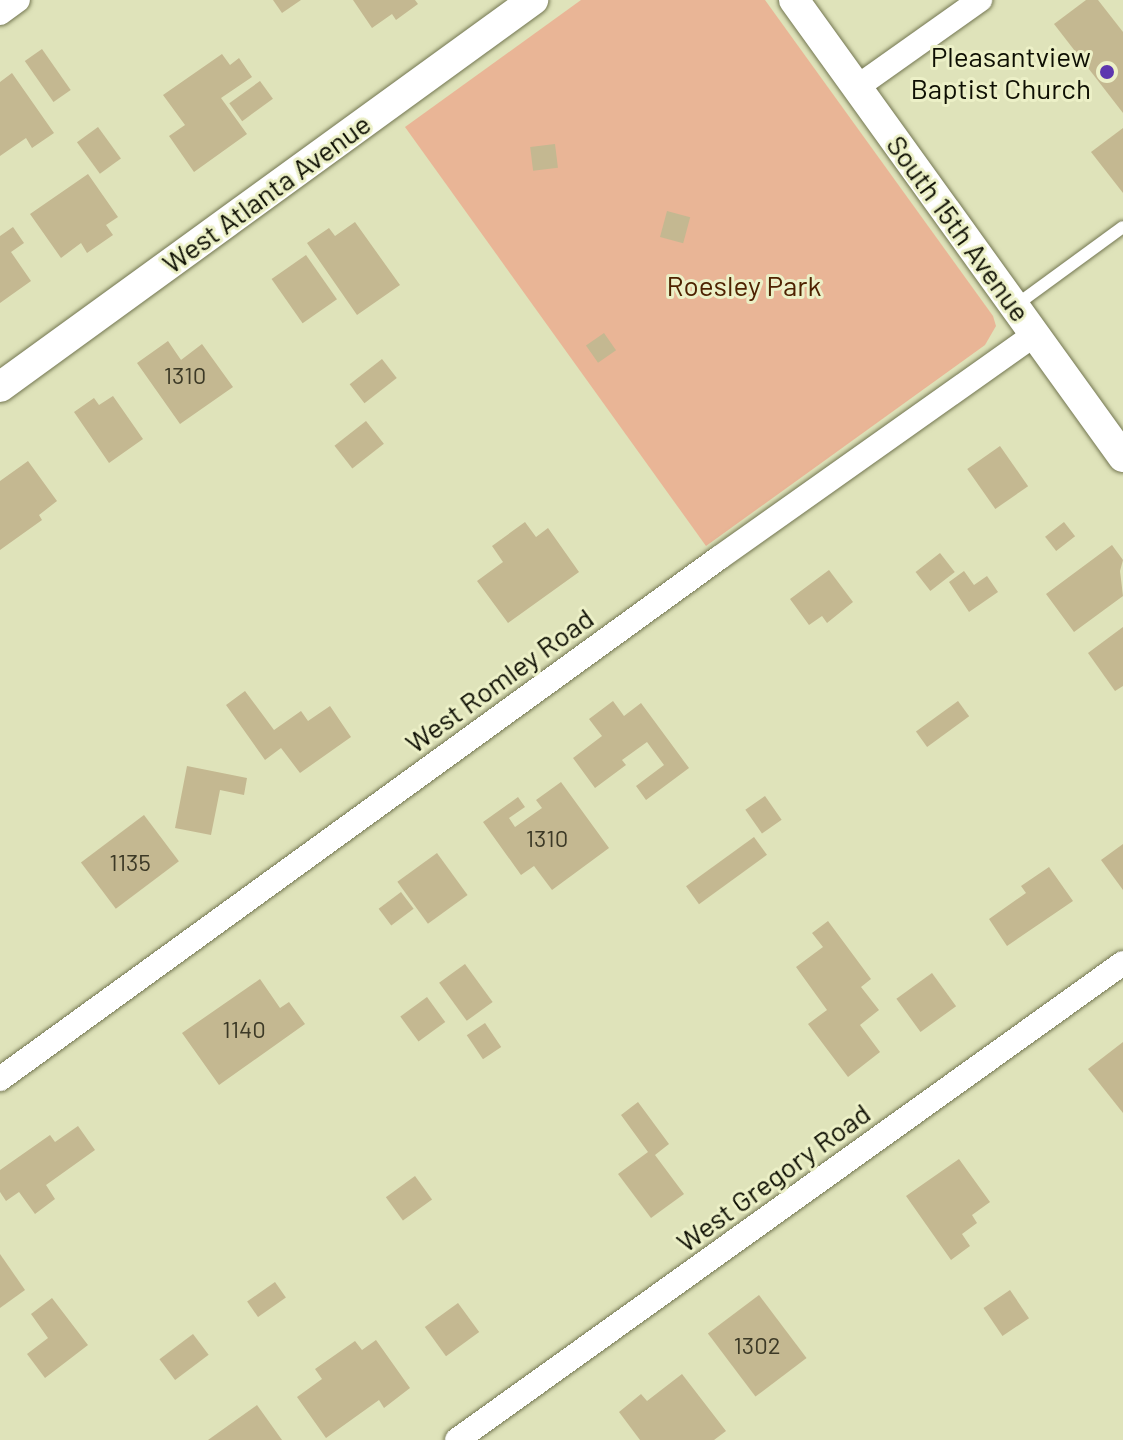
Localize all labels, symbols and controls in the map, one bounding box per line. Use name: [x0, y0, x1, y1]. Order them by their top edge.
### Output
place label: Pleasantview Baptist Church: [910, 39, 1091, 105]
marker: Pleasantview Baptist Church: [1098, 63, 1116, 81]
street label: West Atlanta Avenue: [155, 106, 377, 280]
street label: South 15th Avenue: [880, 129, 1038, 327]
park label: Roesley Park: [667, 268, 821, 302]
house number: 1310: [164, 361, 206, 389]
street label: West Romley Road: [399, 601, 599, 759]
house number: 1310: [526, 824, 568, 852]
house number: 1135: [109, 848, 151, 876]
house number: 1140: [222, 1015, 266, 1043]
street label: West Gregory Road: [670, 1096, 876, 1258]
house number: 1302: [733, 1331, 781, 1359]

